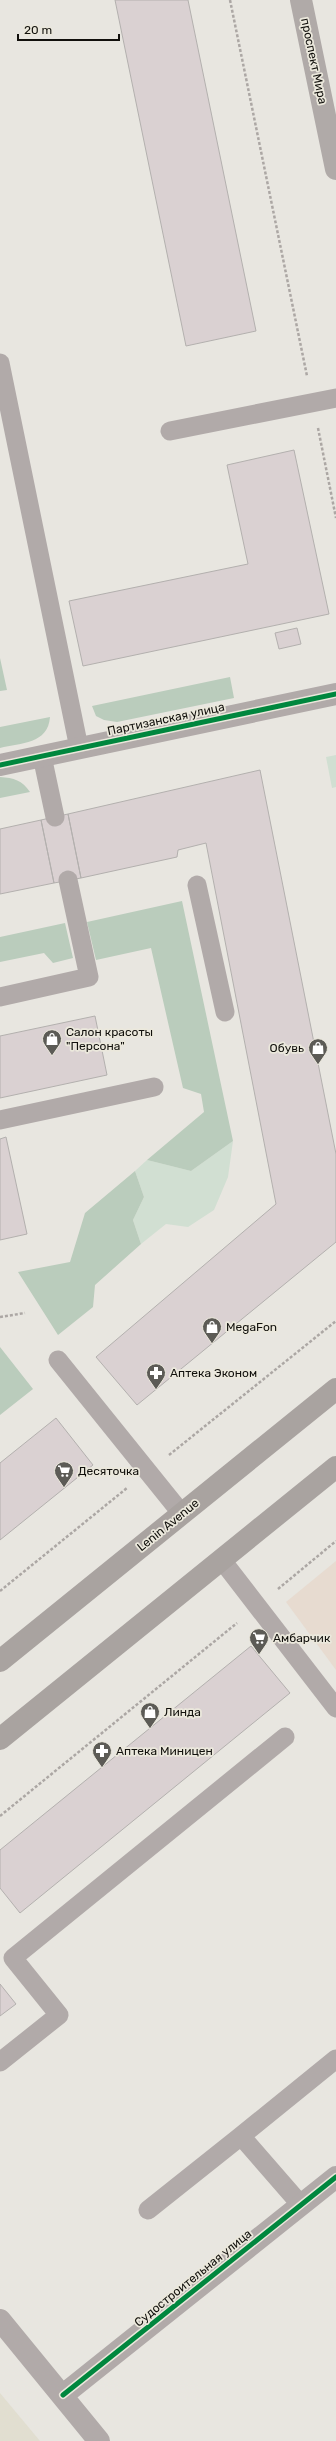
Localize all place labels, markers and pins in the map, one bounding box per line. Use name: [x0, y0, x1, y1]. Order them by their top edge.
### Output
place label: Салон красоты "Персона": [66, 1025, 153, 1053]
shop icon: Салон красоты "Персона": [41, 1028, 63, 1056]
shop icon: Обувь: [307, 1037, 329, 1065]
place label: Обувь: [270, 1041, 304, 1055]
shop icon: MegaFon: [201, 1316, 223, 1344]
place label: MegaFon: [226, 1320, 277, 1334]
pharmacy icon: Аптека Эконом: [145, 1362, 167, 1390]
place label: Аптека Эконом: [170, 1366, 257, 1380]
supermarket icon: Десяточка: [53, 1460, 75, 1488]
place label: Десяточка: [78, 1464, 139, 1478]
supermarket icon: Амбарчик: [248, 1627, 270, 1655]
place label: Амбарчик: [273, 1631, 331, 1645]
shop icon: Линда: [139, 1701, 161, 1729]
place label: Линда: [164, 1705, 201, 1719]
pharmacy icon: Аптека Миницен: [91, 1740, 113, 1768]
place label: Аптека Миницен: [116, 1744, 213, 1758]

